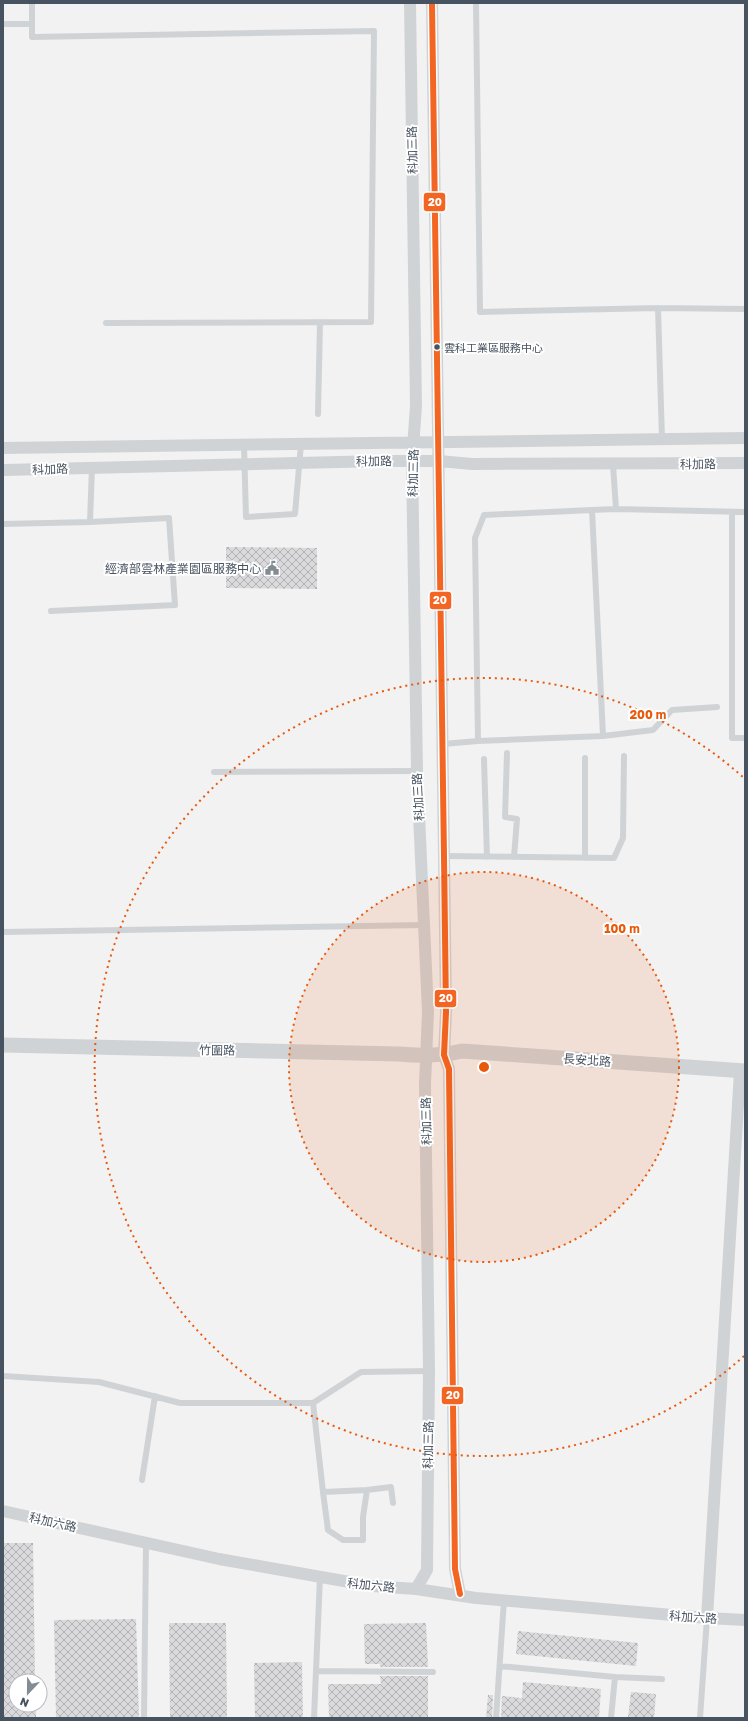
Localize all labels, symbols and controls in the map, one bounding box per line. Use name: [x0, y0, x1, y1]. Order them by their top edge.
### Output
street label: 科加三路: [404, 126, 420, 174]
line badge: 20: [423, 192, 446, 212]
text: 20: [428, 195, 442, 208]
place label: 雲科工業區服務中心: [444, 341, 543, 354]
marker: 雲科工業區服務中心: [432, 342, 442, 352]
street label: 科加三路: [405, 449, 421, 497]
street label: 科加路: [356, 453, 392, 469]
street label: 科加路: [680, 456, 716, 472]
street label: 科加路: [32, 461, 68, 477]
public building icon: 經濟部雲林產業園區服務中心: [264, 560, 280, 576]
place label: 經濟部雲林產業園區服務中心: [105, 561, 261, 576]
line badge: 20: [429, 591, 452, 610]
text: 20: [433, 593, 447, 606]
text: 200 m: [630, 707, 666, 722]
street label: 科加三路: [409, 773, 427, 821]
text: 100 m: [604, 921, 640, 936]
line badge: 20: [434, 989, 457, 1008]
text: 20: [439, 991, 453, 1004]
street label: 竹圍路: [199, 1042, 235, 1058]
street label: 長安北路: [563, 1051, 611, 1069]
centre of rings: [477, 1060, 491, 1074]
street label: 科加三路: [418, 1097, 434, 1145]
line badge: 20: [441, 1386, 464, 1405]
text: 20: [446, 1388, 460, 1401]
street label: 科加三路: [420, 1421, 436, 1469]
street label: 科加六路: [28, 1509, 78, 1535]
street label: 科加六路: [346, 1575, 396, 1595]
street label: 科加六路: [669, 1608, 717, 1626]
north arrow: [8, 1673, 48, 1713]
text: N: [18, 1695, 30, 1710]

